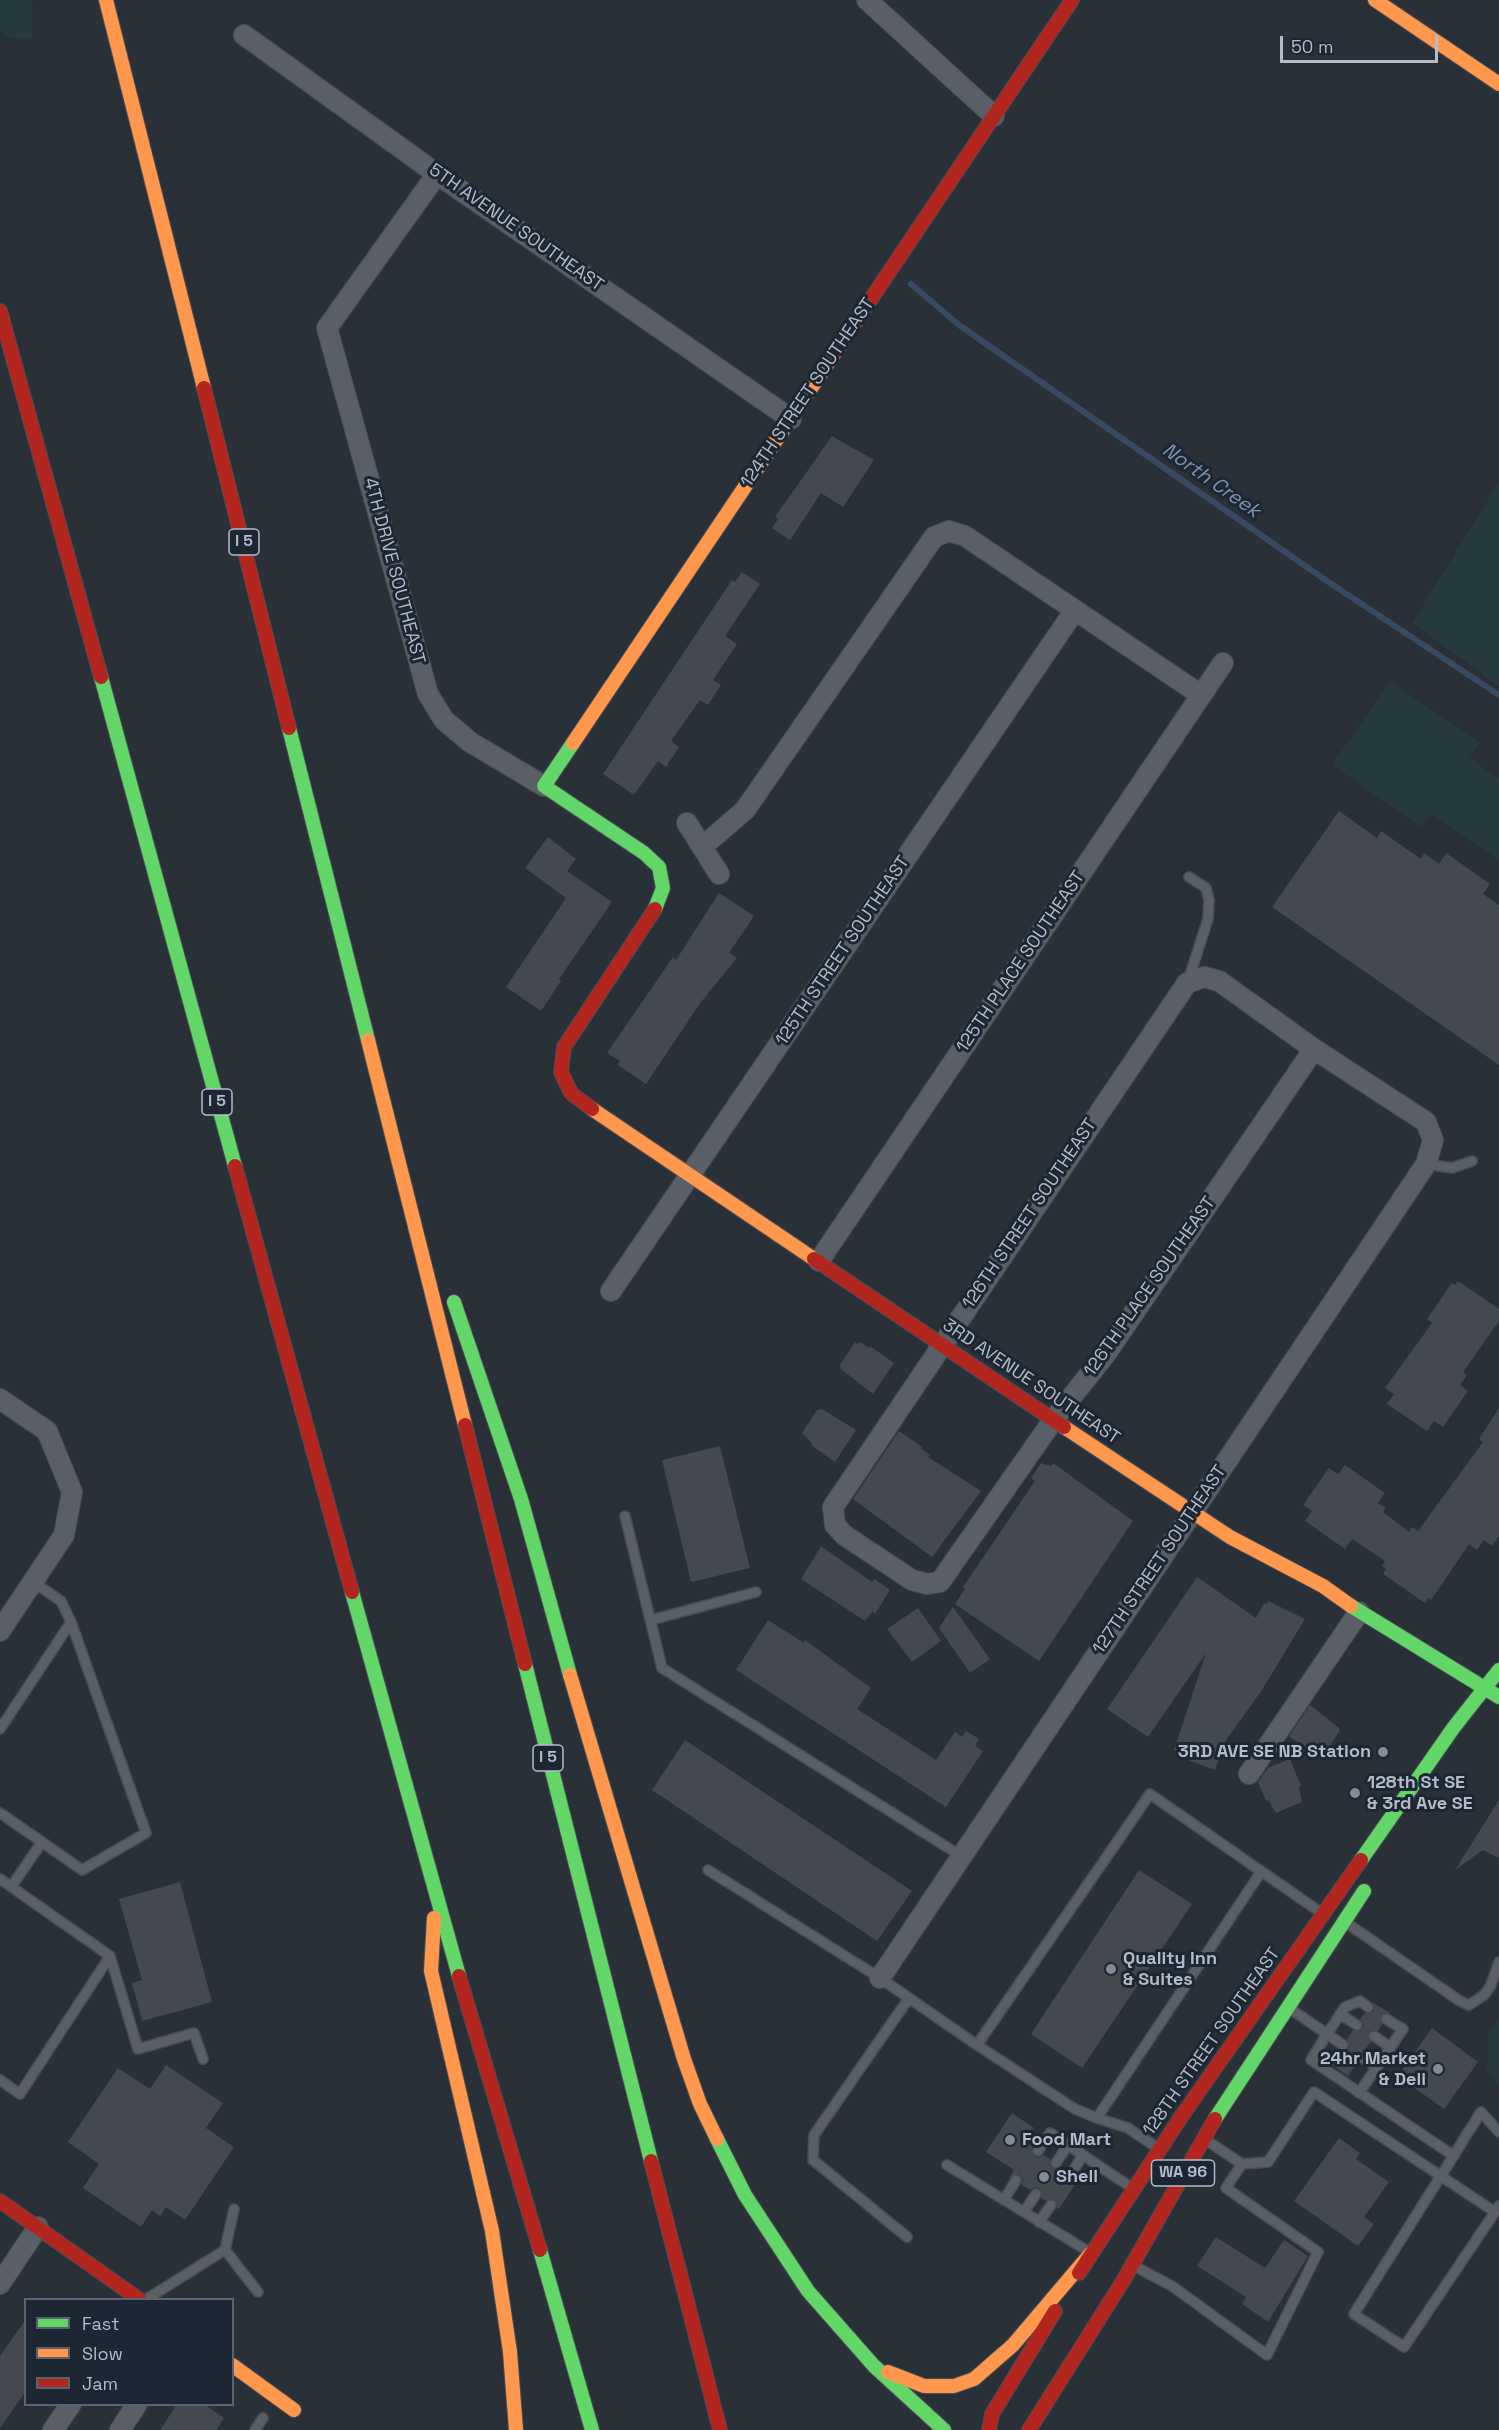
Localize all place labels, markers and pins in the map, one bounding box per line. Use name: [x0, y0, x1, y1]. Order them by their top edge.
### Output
place label: 3RD AVE SE NB Station: [1178, 1741, 1371, 1763]
marker: 3RD AVE SE NB Station: [1376, 1745, 1390, 1759]
place label: 128th St SE & 3rd Ave SE: [1367, 1772, 1473, 1814]
marker: 128th St SE & 3rd Ave SE: [1348, 1786, 1362, 1800]
place label: Quality Inn & Suites: [1123, 1948, 1217, 1990]
marker: Quality Inn & Suites: [1104, 1962, 1118, 1976]
place label: 24hr Market & Deli: [1320, 2048, 1426, 2090]
marker: 24hr Market & Deli: [1431, 2062, 1445, 2076]
place label: Food Mart: [1022, 2129, 1111, 2151]
marker: Food Mart: [1003, 2133, 1017, 2147]
place label: Shell: [1056, 2166, 1098, 2188]
marker: Shell: [1037, 2170, 1051, 2184]

